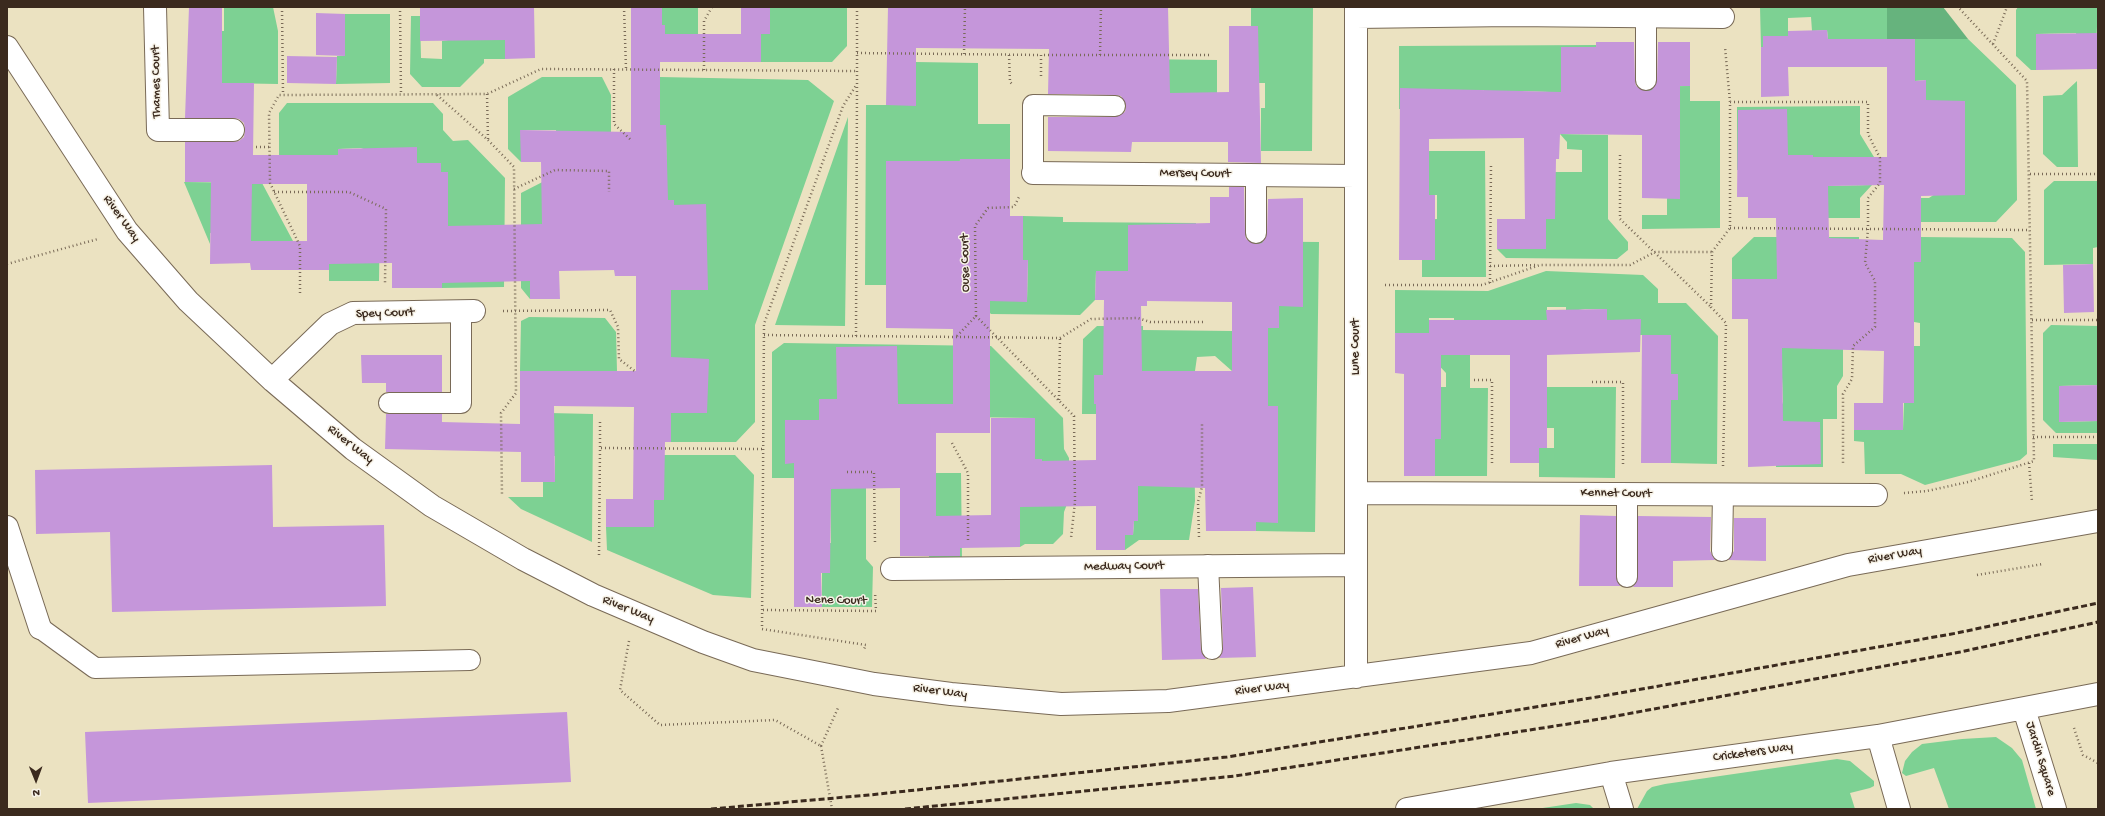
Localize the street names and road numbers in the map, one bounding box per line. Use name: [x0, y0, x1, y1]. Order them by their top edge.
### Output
street label: Thames Court: [149, 45, 165, 119]
street label: Mersey Court: [1159, 166, 1231, 182]
street label: River Way: [99, 192, 143, 246]
street label: Ouse Court: [958, 234, 974, 292]
street label: Spey Court: [356, 305, 414, 323]
street label: Lune Court: [1348, 319, 1364, 375]
street label: River Way: [324, 422, 376, 468]
street label: Kennet Court: [1580, 486, 1652, 502]
street label: River Way: [1867, 544, 1923, 568]
street label: Medway Court: [1084, 559, 1164, 575]
street label: River Way: [600, 593, 656, 627]
street label: Nene Court: [805, 593, 867, 609]
street label: River Way: [1554, 623, 1610, 653]
street label: River Way: [1234, 678, 1290, 700]
street label: River Way: [912, 681, 968, 703]
street label: Jardin Square: [2021, 720, 2059, 798]
street label: Cricketers Way: [1712, 740, 1794, 766]

